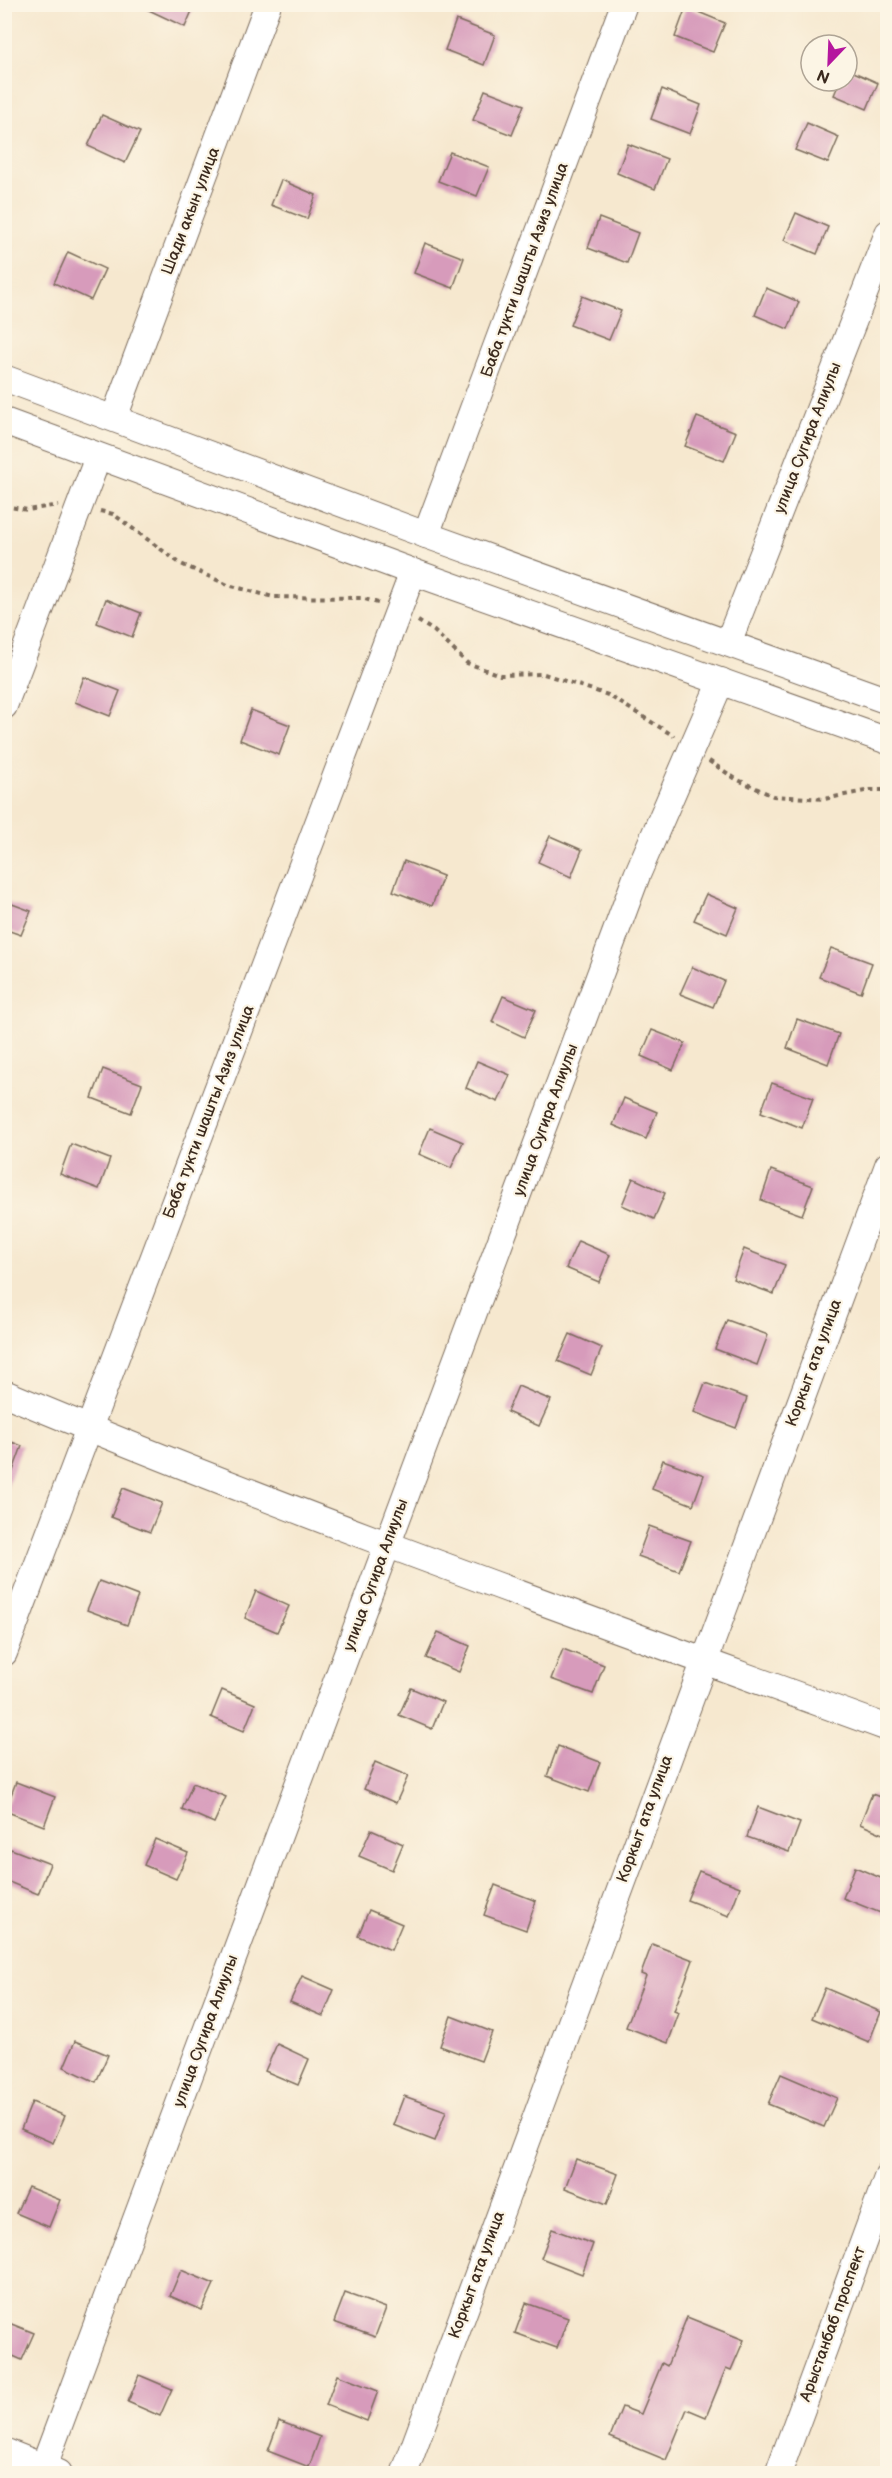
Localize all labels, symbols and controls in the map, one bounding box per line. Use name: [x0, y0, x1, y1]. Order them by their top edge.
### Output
north arrow: [799, 33, 859, 93]
text: N: [814, 64, 833, 87]
street label: Шади акын улица: [158, 144, 224, 277]
street label: Баба тукти шашты Азиз улица: [477, 160, 573, 380]
street label: улица Сугира Алиулы: [770, 360, 846, 516]
street label: Баба тукти шашты Азиз улица: [159, 1002, 259, 1221]
street label: улица Сугира Алиулы: [510, 1041, 582, 1199]
street label: Коркыт ата улица: [782, 1296, 846, 1429]
street label: улица Сугира Алиулы: [340, 1496, 412, 1654]
street label: Коркыт ата улица: [613, 1752, 677, 1885]
street label: улица Сугира Алиулы: [170, 1952, 242, 2110]
street label: Коркыт ата улица: [445, 2208, 509, 2341]
street label: Арыстанбаб проспект: [796, 2243, 870, 2405]

